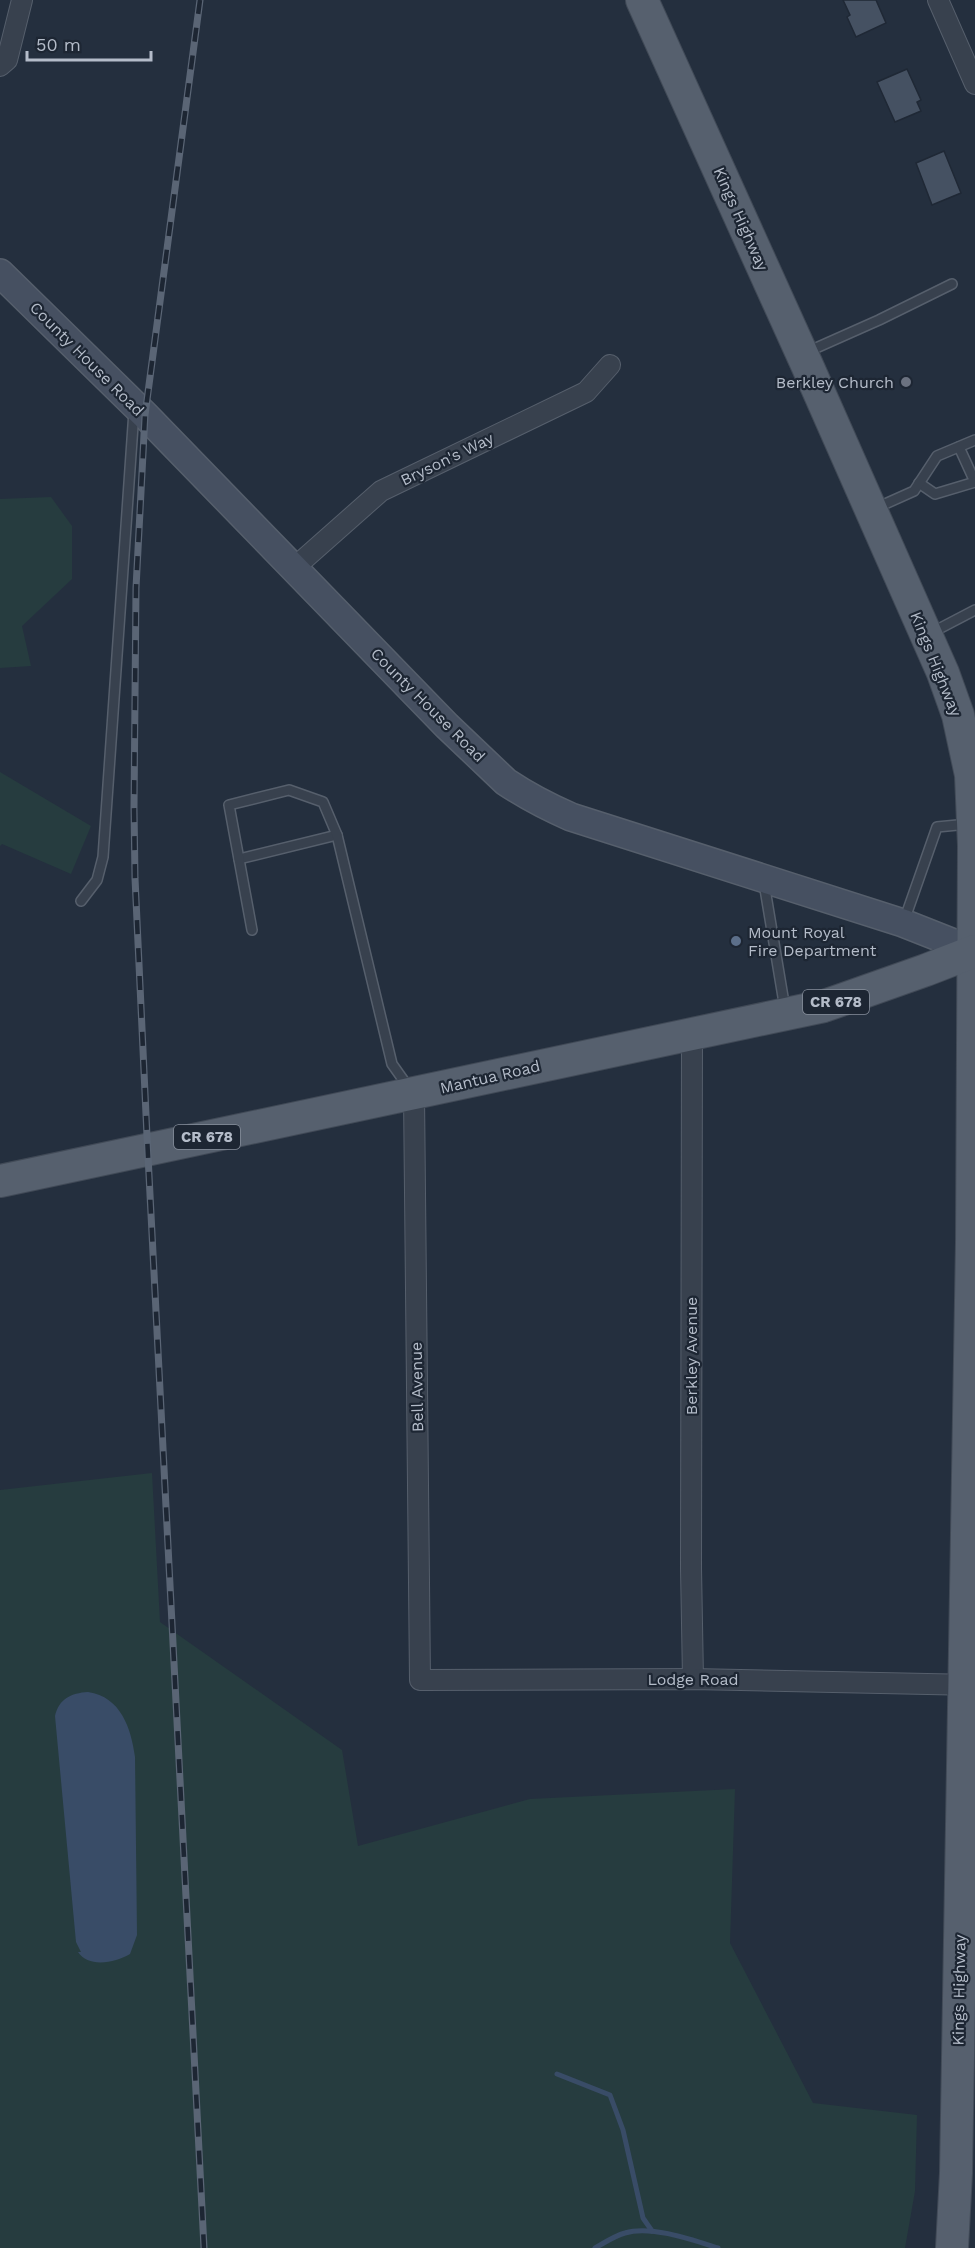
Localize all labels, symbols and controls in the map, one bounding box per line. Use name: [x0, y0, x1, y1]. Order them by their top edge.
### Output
scale bar: [27, 24, 152, 62]
text: 50 m: [36, 34, 81, 55]
street label: Kings Highway: [710, 164, 773, 274]
street label: County House Road: [26, 298, 148, 420]
place label: Berkley Church: [776, 373, 894, 392]
marker: Berkley Church: [899, 375, 913, 389]
street label: Bryson's Way: [397, 428, 497, 490]
street label: Kings Highway: [906, 609, 966, 720]
street label: County House Road: [367, 644, 489, 766]
place label: Mount Royal Fire Department: [748, 923, 877, 960]
marker: Mount Royal Fire Department: [729, 934, 743, 948]
road number: CR 678: [803, 990, 869, 1014]
street label: Mantua Road: [438, 1056, 542, 1098]
road number: CR 678: [174, 1125, 240, 1149]
street label: Berkley Avenue: [682, 1297, 701, 1415]
street label: Bell Avenue: [407, 1342, 427, 1432]
street label: Lodge Road: [647, 1670, 739, 1689]
street label: Kings Highway: [949, 1933, 969, 2046]

